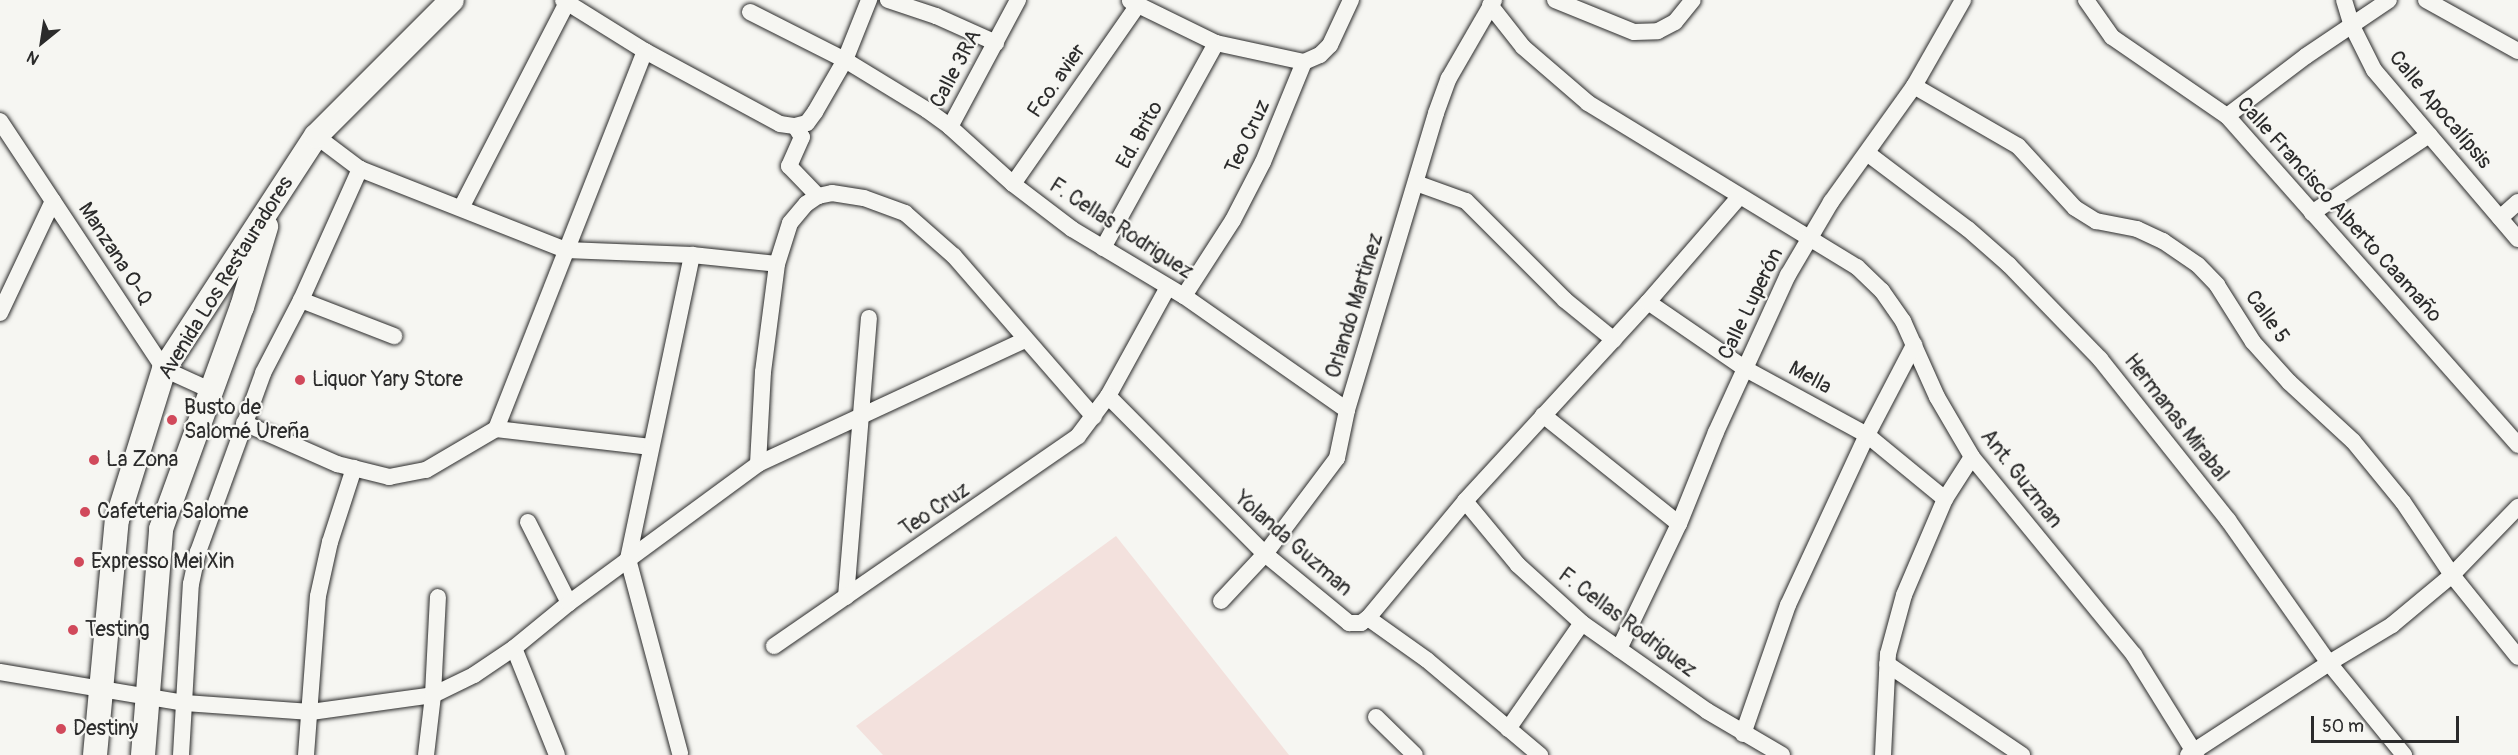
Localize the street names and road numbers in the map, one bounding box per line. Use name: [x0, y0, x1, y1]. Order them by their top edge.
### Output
street label: Calle 3RA: [925, 26, 987, 112]
street label: Fco. avier: [1022, 39, 1092, 123]
street label: Calle Apocalípsis: [2383, 46, 2497, 174]
street label: Calle Francisco Alberto Caamaño: [2231, 92, 2447, 328]
street label: Teo Cruz: [1220, 96, 1276, 178]
street label: Ed. Brito: [1111, 97, 1169, 173]
street label: Avenida Los Restauradores: [153, 172, 299, 384]
street label: F. Cellas Rodriguez: [1044, 173, 1198, 285]
street label: Manzana O-Q: [72, 198, 158, 310]
street label: Orlando Martinez: [1321, 231, 1389, 381]
street label: Calle Luperón: [1713, 244, 1789, 364]
street label: Calle 5: [2239, 286, 2295, 348]
street label: Hermanas Mirabal: [2118, 349, 2234, 487]
street label: Mella: [1784, 356, 1836, 400]
street label: Ant. Guzman: [1975, 425, 2067, 533]
street label: Teo Cruz: [895, 478, 975, 542]
street label: Yolanda Guzman: [1229, 486, 1357, 602]
street label: F. Cellas Rodriguez: [1553, 563, 1701, 683]

